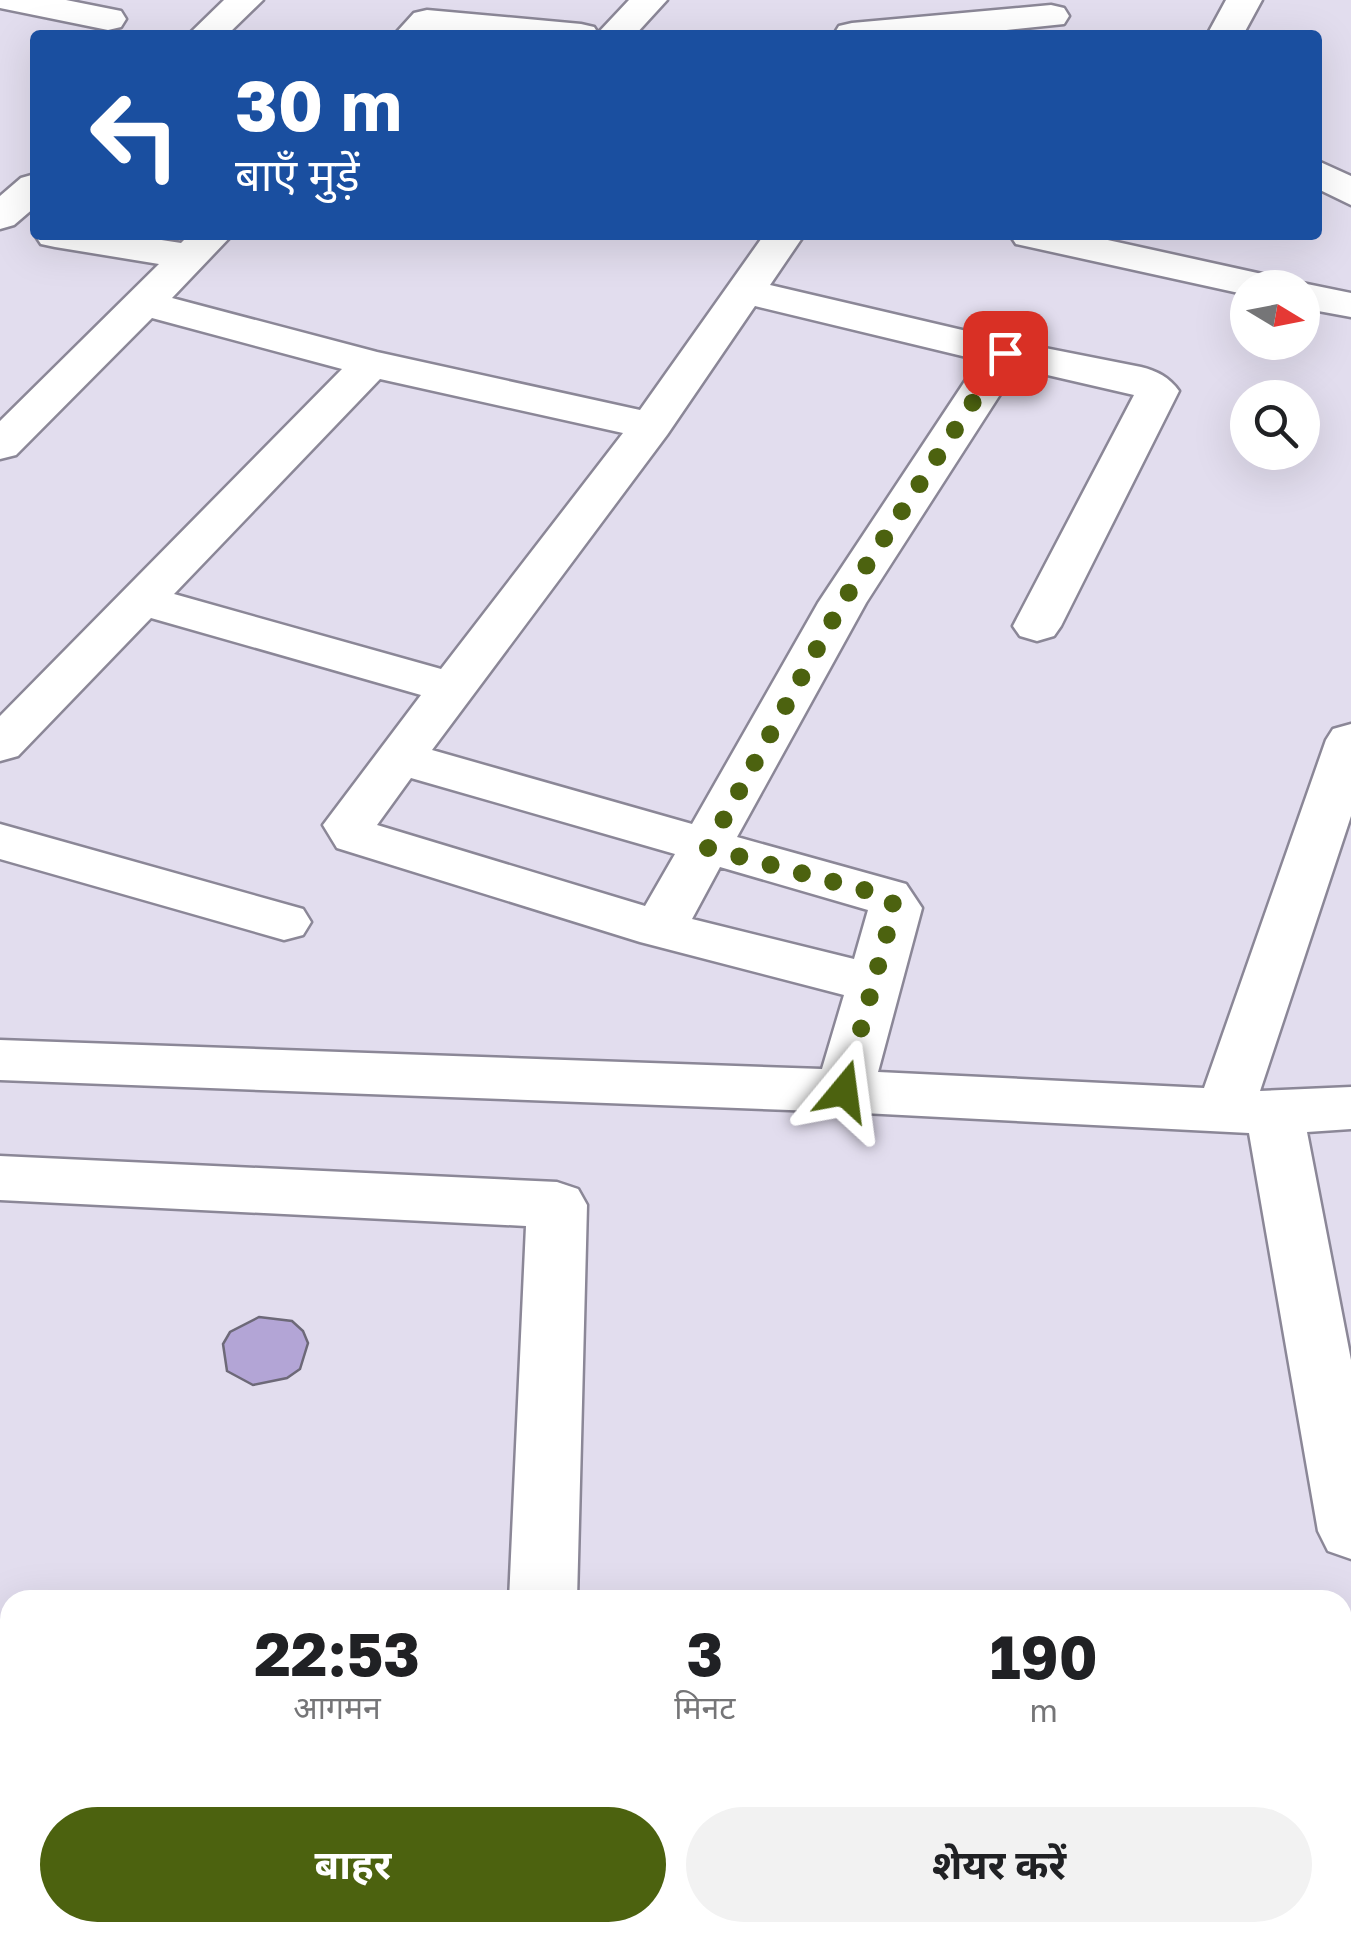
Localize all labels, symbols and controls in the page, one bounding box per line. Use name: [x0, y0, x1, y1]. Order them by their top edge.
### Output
text: 30 m: [235, 62, 402, 146]
icon: left: [70, 70, 200, 200]
text: बाएँ मुड़ें: [235, 147, 359, 201]
north arrow: [1230, 270, 1320, 360]
map controls: [1230, 270, 1320, 470]
pin: [963, 311, 1048, 396]
icon: arrive: [978, 326, 1033, 381]
button: search: [1230, 380, 1320, 470]
position arrow: [792, 1039, 896, 1143]
text: 22:53: [254, 1617, 420, 1689]
text: 3: [686, 1617, 723, 1689]
text: 190: [990, 1620, 1098, 1692]
text: आगमन: [293, 1688, 381, 1726]
text: मिनट: [674, 1688, 735, 1726]
text: m: [1030, 1691, 1058, 1729]
button: बाहर: [40, 1807, 666, 1922]
button: शेयर करें: [686, 1807, 1312, 1922]

